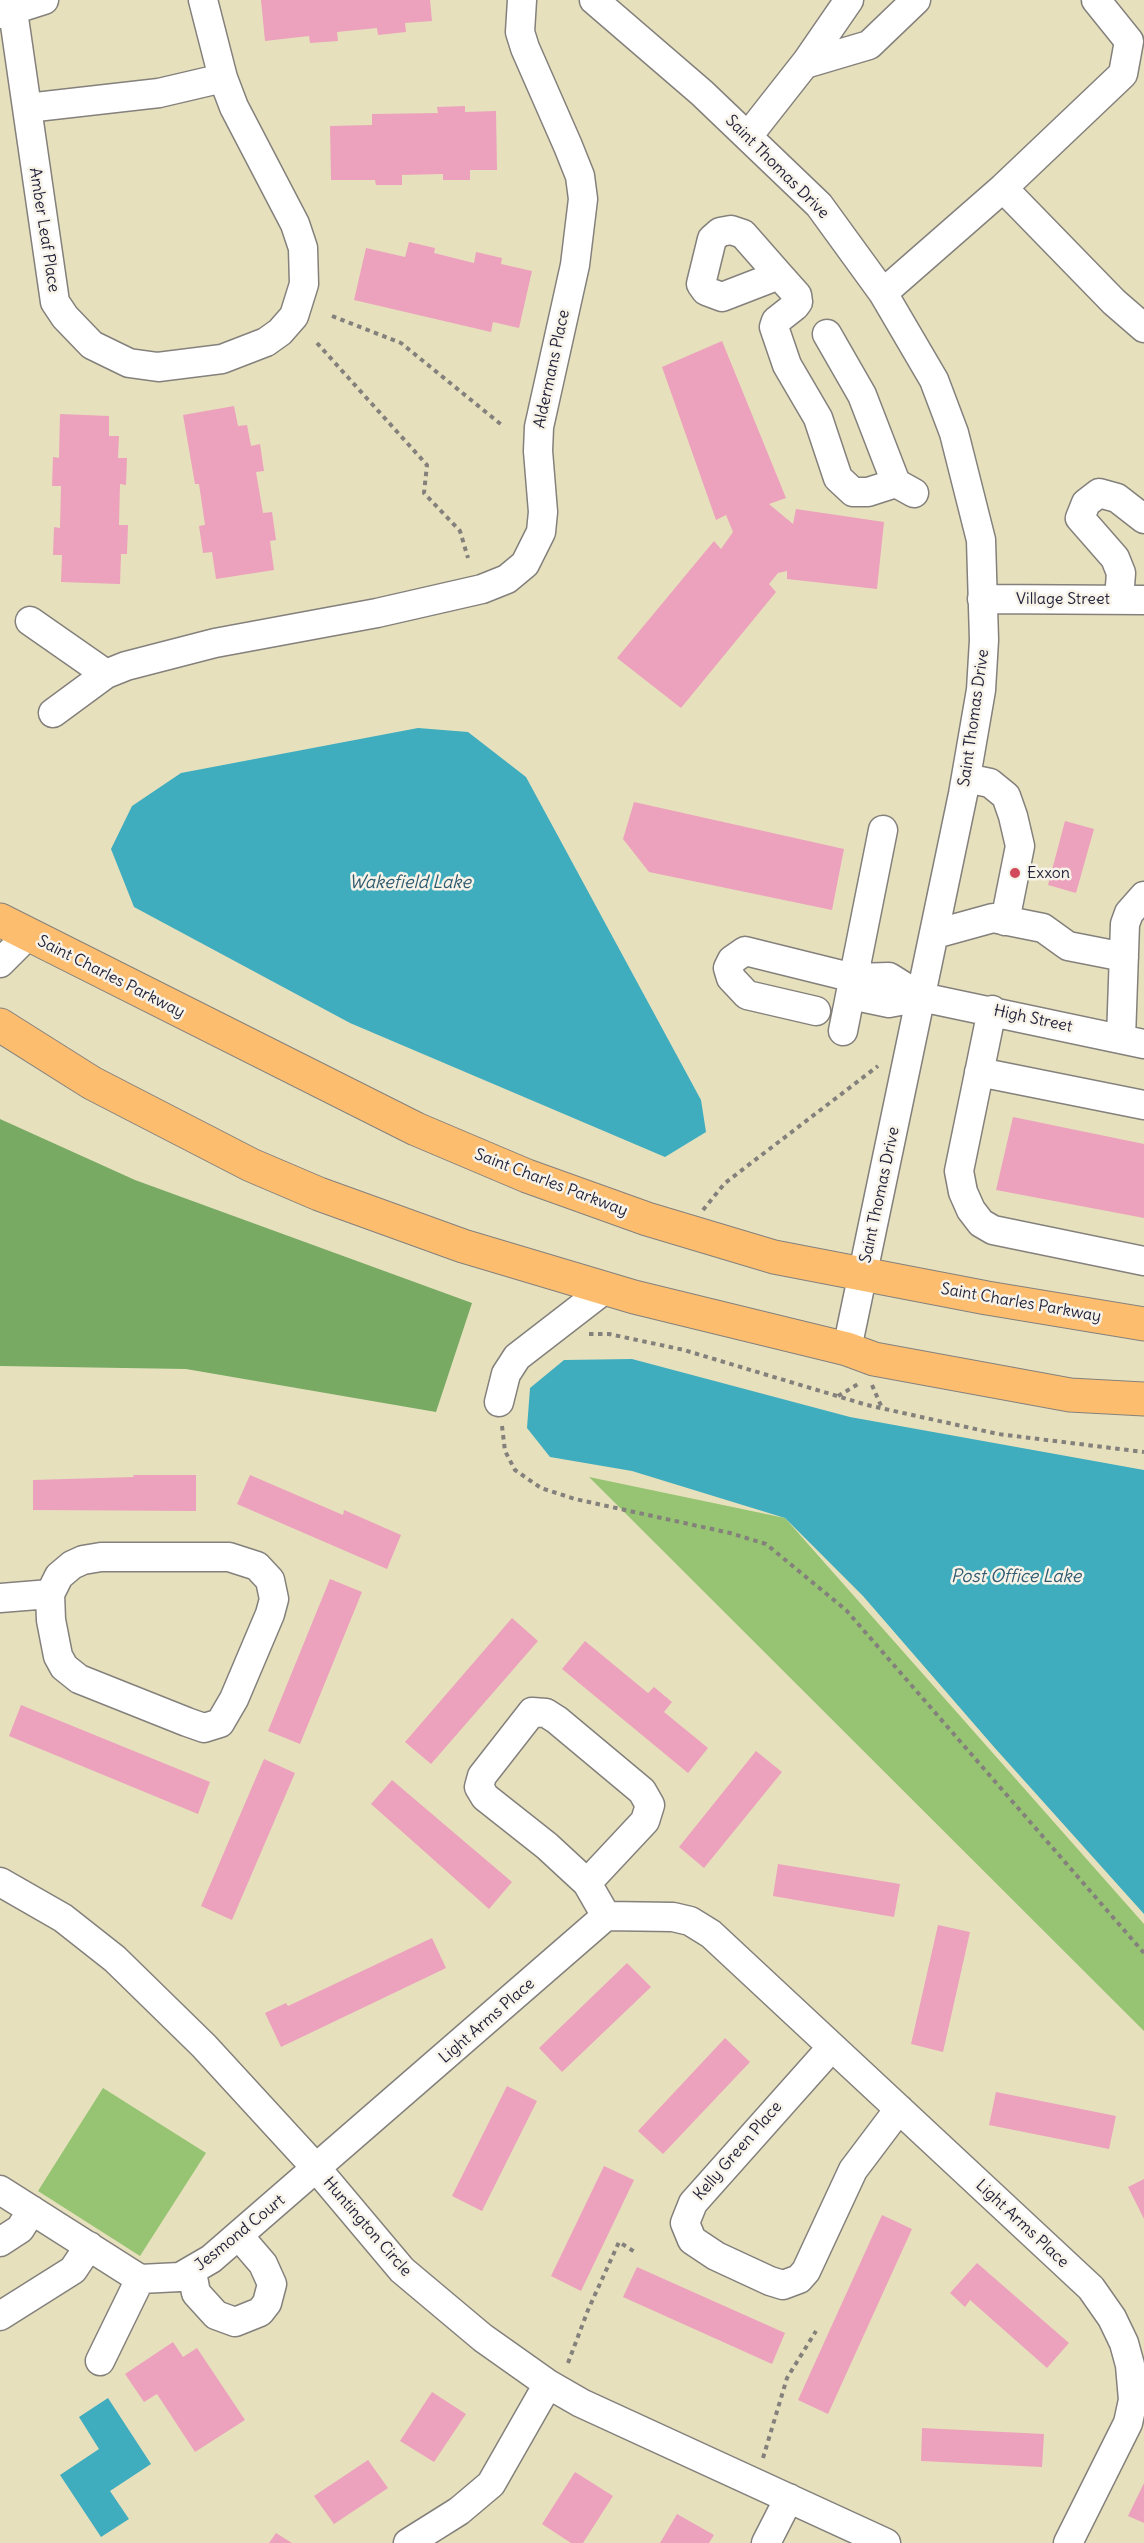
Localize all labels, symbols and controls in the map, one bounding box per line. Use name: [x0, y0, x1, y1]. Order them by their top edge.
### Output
street label: Saint Thomas Drive: [721, 111, 833, 223]
street label: Amber Leaf Place: [25, 166, 63, 294]
street label: Aldermans Place: [530, 308, 574, 430]
street label: Village Street: [1016, 589, 1110, 609]
street label: Saint Thomas Drive: [955, 648, 993, 788]
place label: Exxon: [1027, 863, 1070, 883]
marker: Exxon: [1008, 866, 1022, 880]
water label: Wakefield Lake: [349, 872, 471, 894]
street label: Saint Charles Parkway: [34, 932, 188, 1022]
street label: High Street: [992, 1001, 1074, 1037]
street label: Saint Thomas Drive: [856, 1125, 904, 1265]
street label: Saint Charles Parkway: [472, 1145, 630, 1221]
street label: Saint Charles Parkway: [939, 1279, 1103, 1327]
water label: Post Office Lake: [951, 1566, 1081, 1588]
street label: Light Arms Place: [435, 1974, 539, 2068]
street label: Kelly Green Place: [690, 2098, 786, 2204]
street label: Huntington Circle: [319, 2173, 415, 2281]
street label: Light Arms Place: [972, 2176, 1072, 2272]
street label: Jesmond Court: [191, 2191, 289, 2275]

